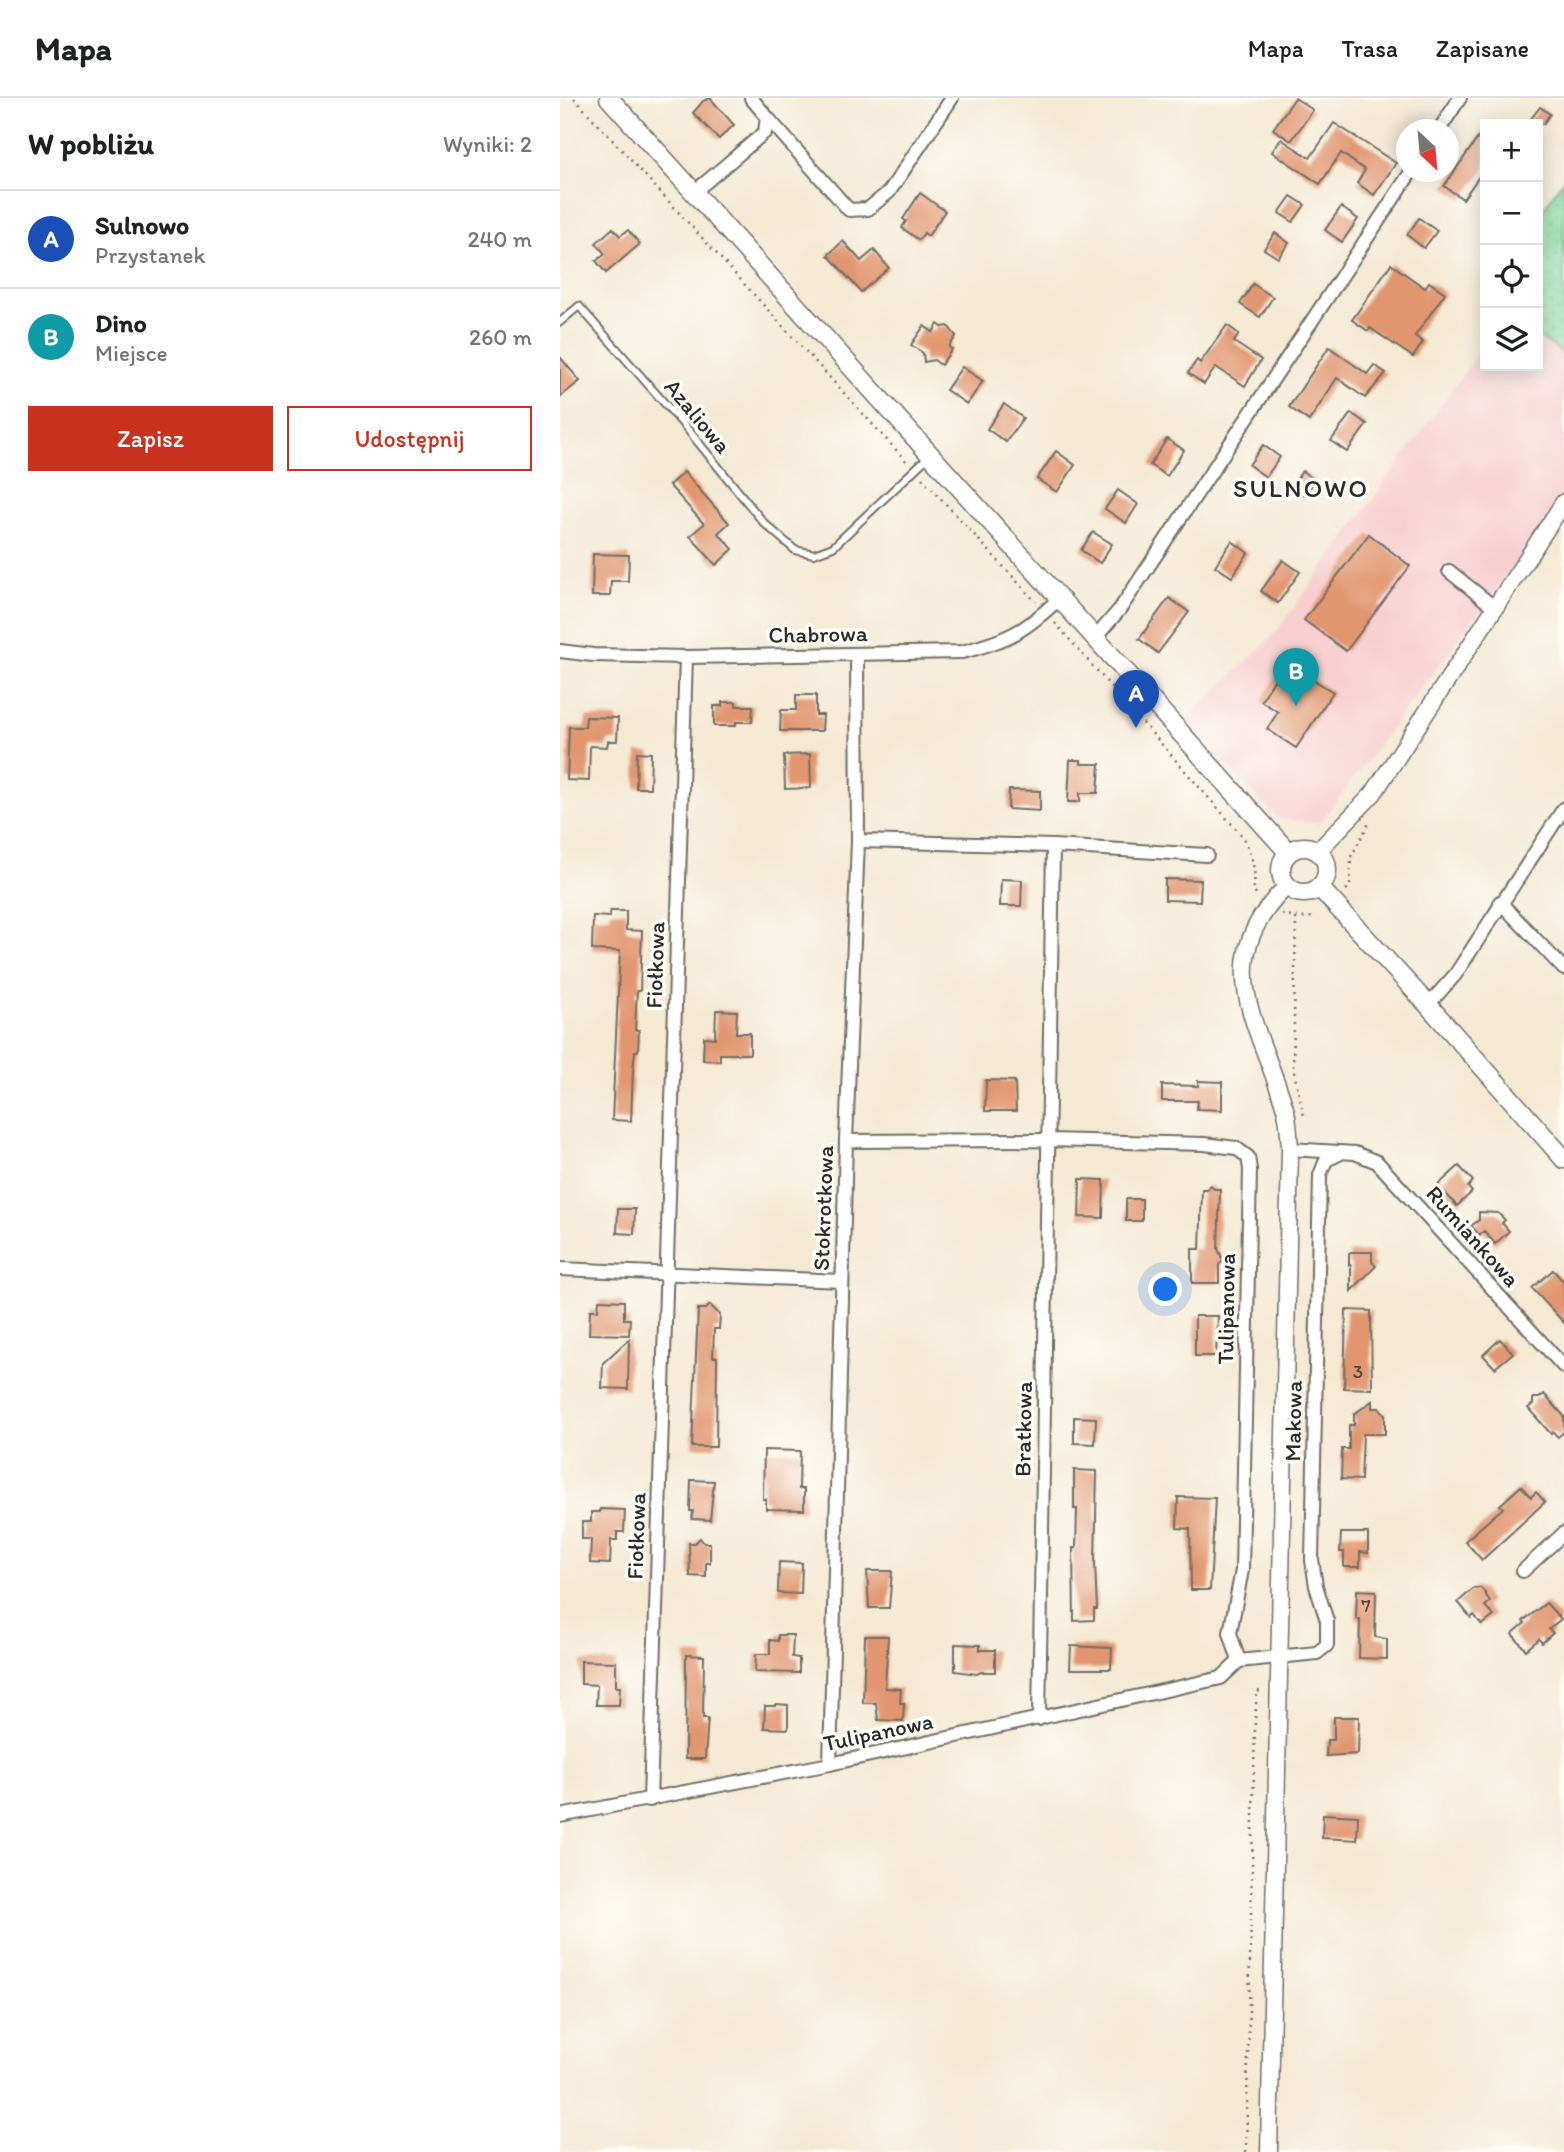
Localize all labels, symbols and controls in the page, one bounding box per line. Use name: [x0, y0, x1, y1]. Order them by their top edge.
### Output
text: Mapa: [35, 29, 112, 68]
text: Mapa: [1248, 34, 1304, 63]
text: Trasa: [1342, 34, 1398, 63]
text: Zapisane: [1436, 34, 1529, 63]
north arrow: [1396, 119, 1459, 182]
map controls: [1480, 119, 1543, 371]
button: +: [1480, 119, 1543, 182]
text: W pobliżu: [28, 125, 154, 162]
text: Wyniki: 2: [443, 130, 532, 158]
button: −: [1480, 182, 1543, 245]
text: Sulnowo: [95, 209, 189, 241]
text: A: [44, 225, 58, 253]
text: 240 m: [467, 225, 532, 253]
text: Przystanek: [95, 241, 205, 269]
button: locate: [1480, 245, 1543, 308]
text: Dino: [95, 307, 147, 339]
button: layers: [1480, 308, 1543, 371]
text: B: [44, 323, 58, 351]
text: 260 m: [469, 323, 532, 351]
text: Miejsce: [95, 339, 168, 367]
street label: Azaliowa: [659, 373, 737, 459]
button: Zapisz: [28, 406, 273, 471]
button: Udostępnij: [287, 406, 532, 471]
district label: SULNOWO: [1233, 472, 1369, 504]
street label: Chabrowa: [768, 619, 868, 649]
pin: B: [1273, 648, 1319, 706]
pin: A: [1113, 670, 1159, 728]
street label: Fiołkowa: [639, 921, 671, 1009]
street label: Stokrotkowa: [807, 1145, 839, 1271]
street label: Rumiankowa: [1420, 1180, 1526, 1292]
street label: Tulipanowa: [1211, 1253, 1241, 1365]
your location: [1148, 1272, 1182, 1306]
house number: 3: [1353, 1360, 1363, 1383]
street label: Makowa: [1278, 1380, 1308, 1462]
street label: Bratkowa: [1008, 1381, 1038, 1477]
street label: Fiołkowa: [620, 1492, 652, 1580]
house number: 7: [1361, 1594, 1371, 1617]
street label: Tulipanowa: [821, 1707, 935, 1757]

